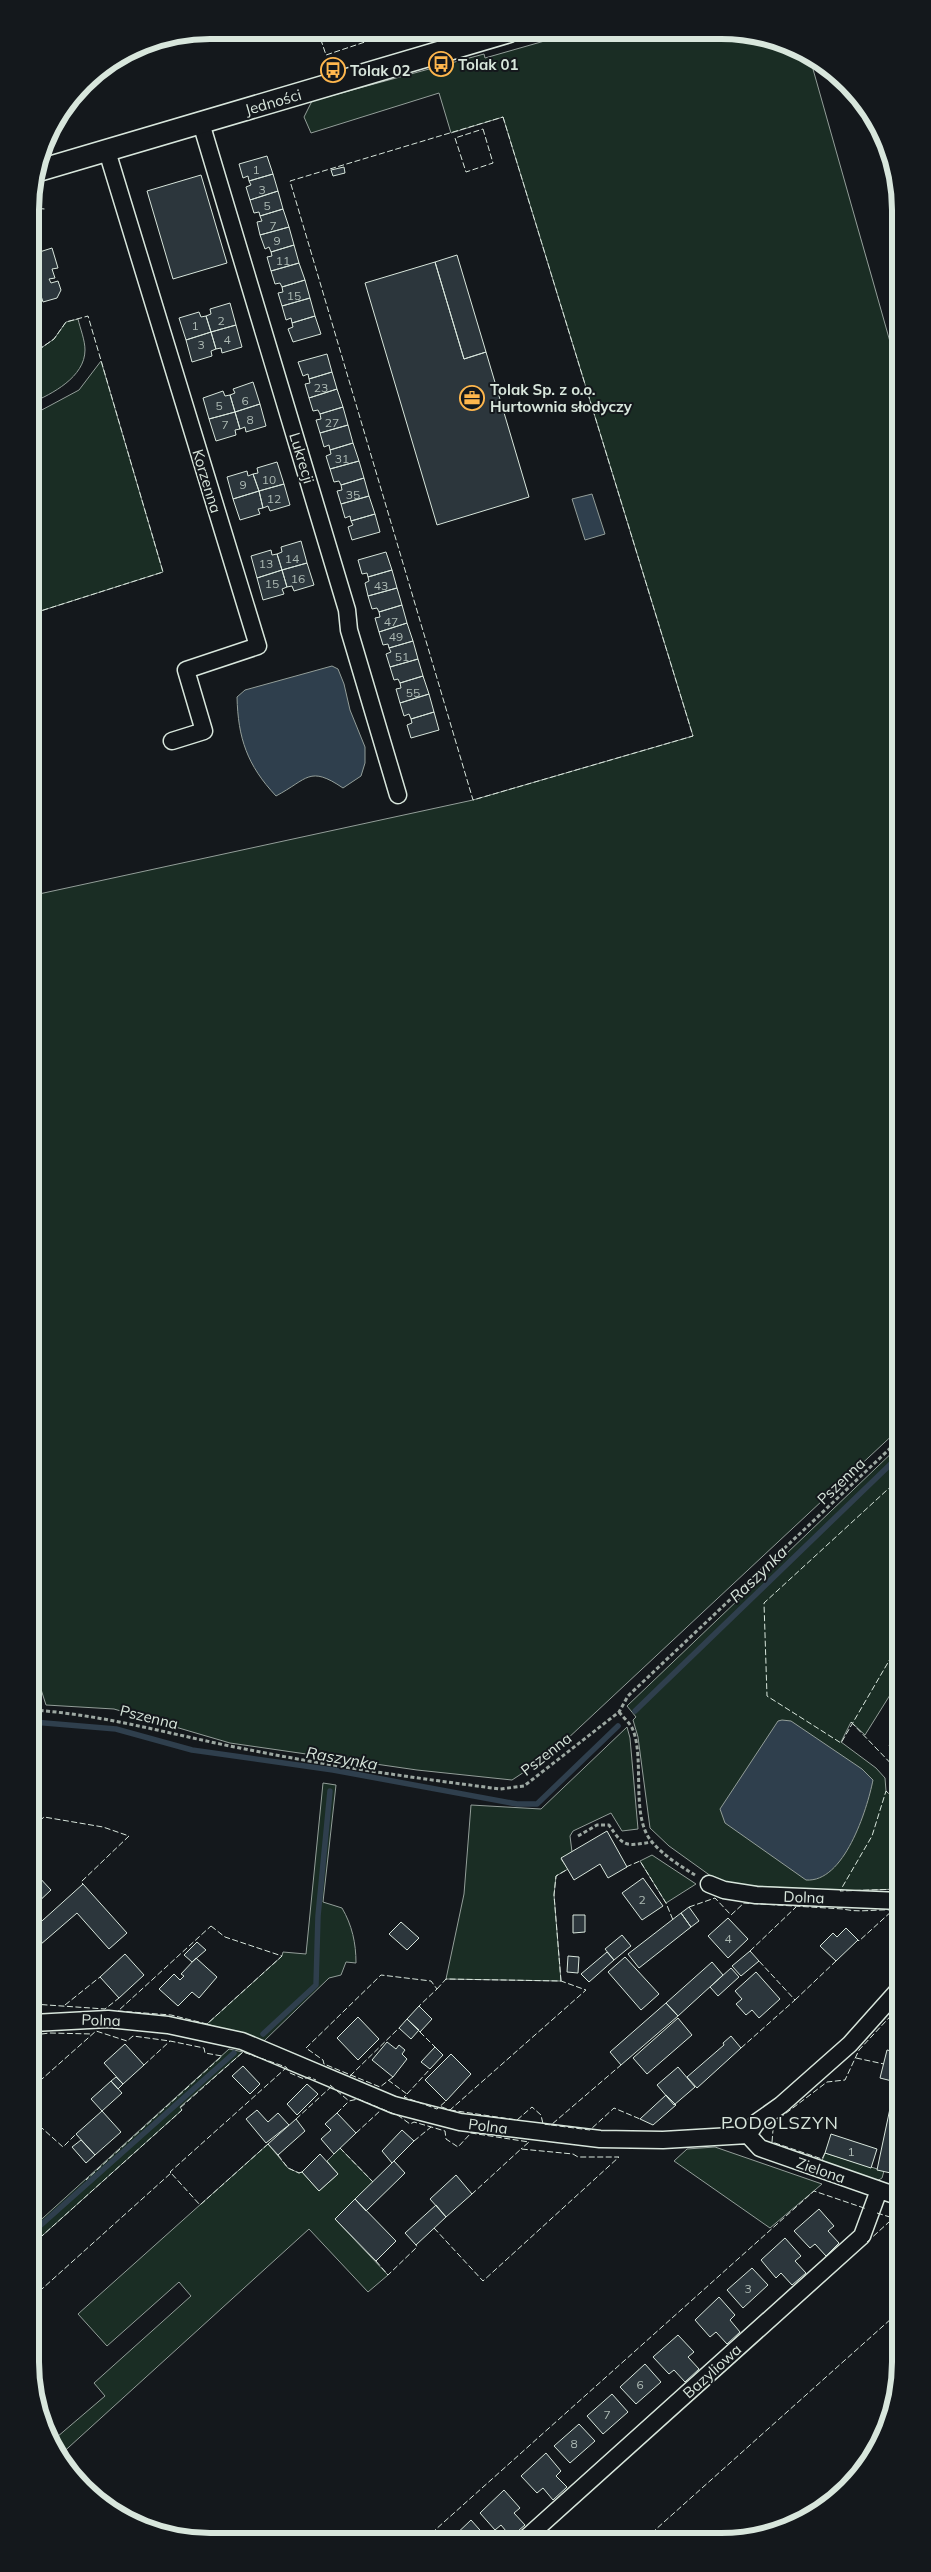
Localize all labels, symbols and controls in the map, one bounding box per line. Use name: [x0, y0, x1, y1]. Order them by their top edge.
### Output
bus stop icon: Tolak 01: [428, 51, 454, 77]
place label: Tolak 01: [458, 55, 519, 74]
bus stop icon: Tolak 02: [320, 57, 346, 83]
place label: Tolak 02: [350, 61, 411, 80]
street label: Jedności: [243, 85, 303, 119]
house number: 1: [252, 162, 260, 177]
house number: 3: [258, 182, 266, 197]
house number: 5: [263, 198, 271, 213]
house number: 7: [269, 218, 277, 233]
house number: 9: [273, 233, 281, 248]
house number: 11: [276, 253, 290, 268]
house number: 15: [287, 288, 301, 303]
house number: 2: [217, 313, 225, 328]
house number: 1: [191, 318, 199, 333]
house number: 4: [223, 332, 231, 347]
house number: 3: [197, 337, 205, 352]
house number: 23: [314, 380, 328, 395]
place label: Tolak Sp. z o.o. Hurtownia słodyczy: [490, 380, 633, 416]
office icon: Tolak Sp. z o.o. Hurtownia słodyczy: [459, 385, 485, 411]
house number: 6: [241, 393, 249, 408]
house number: 5: [215, 398, 223, 413]
house number: 8: [246, 412, 254, 427]
house number: 27: [325, 415, 339, 430]
house number: 7: [221, 417, 229, 432]
street label: Lukrecji: [285, 430, 319, 486]
street label: Korzenna: [188, 447, 226, 515]
house number: 31: [335, 451, 349, 466]
house number: 10: [262, 472, 276, 487]
house number: 9: [239, 477, 247, 492]
house number: 35: [346, 487, 360, 502]
house number: 12: [267, 491, 281, 506]
house number: 14: [285, 551, 299, 566]
house number: 13: [259, 556, 273, 571]
house number: 16: [291, 571, 305, 586]
house number: 15: [265, 576, 279, 591]
house number: 43: [374, 578, 388, 593]
house number: 47: [384, 614, 398, 629]
house number: 49: [389, 629, 403, 644]
house number: 51: [395, 649, 409, 664]
house number: 55: [406, 685, 420, 700]
street label: Pszenna: [813, 1454, 869, 1508]
water label: Raszynka: [725, 1541, 791, 1606]
street label: Pszenna: [118, 1701, 180, 1733]
street label: Pszenna: [517, 1728, 575, 1780]
water label: Raszynka: [305, 1742, 380, 1774]
street label: Dolna: [783, 1887, 825, 1907]
house number: 2: [638, 1892, 646, 1907]
house number: 4: [724, 1931, 732, 1946]
street label: Polna: [81, 2010, 121, 2030]
district label: PODOLSZYN: [721, 2111, 839, 2134]
street label: Polna: [467, 2114, 509, 2138]
house number: 1: [847, 2144, 855, 2159]
street label: Zielona: [794, 2153, 848, 2187]
house number: 3: [744, 2281, 752, 2296]
street label: Bazyliowa: [679, 2340, 745, 2402]
house number: 6: [636, 2377, 644, 2392]
house number: 7: [603, 2407, 611, 2422]
house number: 8: [570, 2436, 578, 2451]

